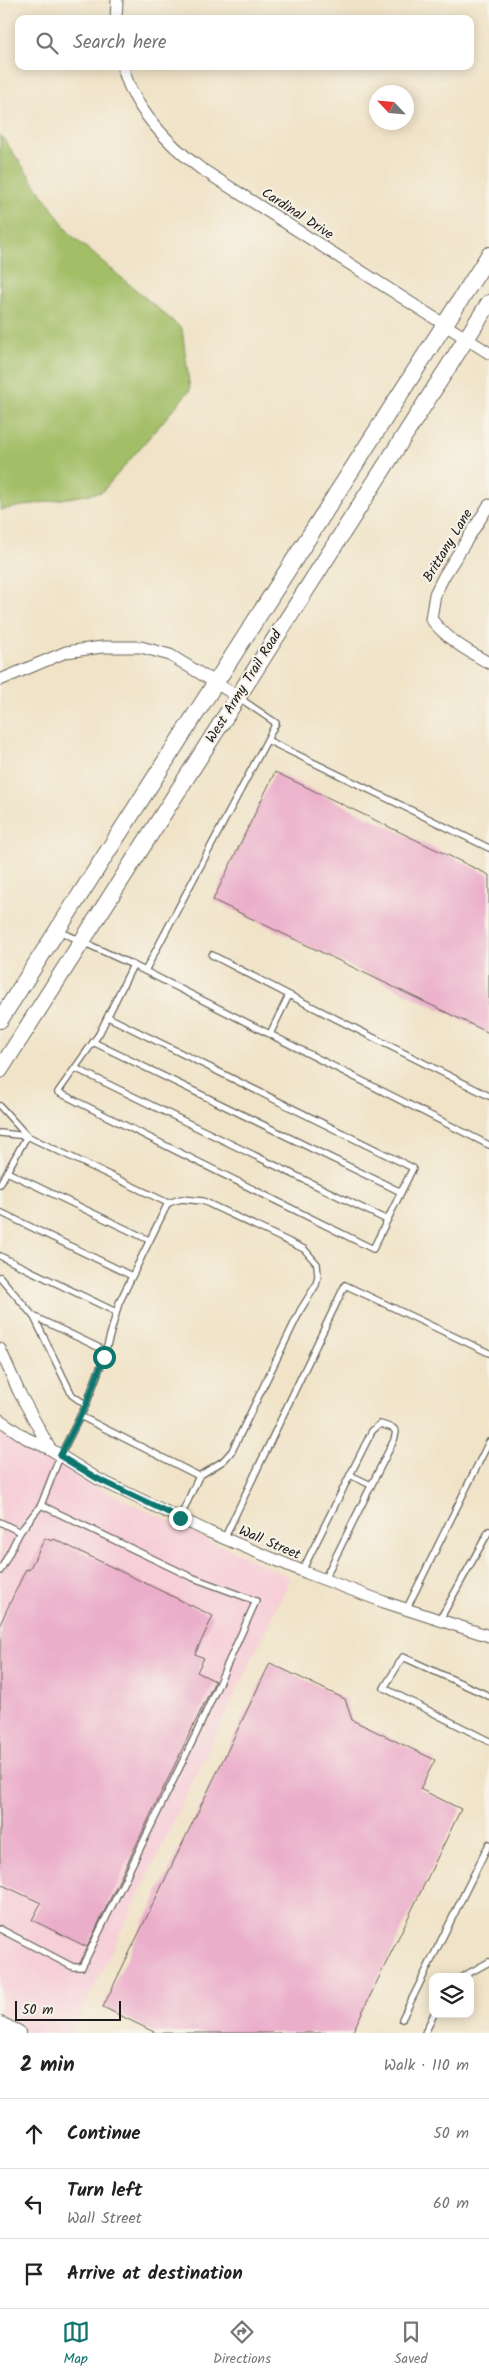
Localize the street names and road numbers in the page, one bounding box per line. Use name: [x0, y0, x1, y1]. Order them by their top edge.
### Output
street label: Cardinal Drive: [257, 182, 338, 246]
street label: Brittany Lane: [417, 504, 479, 586]
street label: West Army Trail Road: [200, 625, 288, 747]
street label: Wall Street: [235, 1520, 305, 1566]

